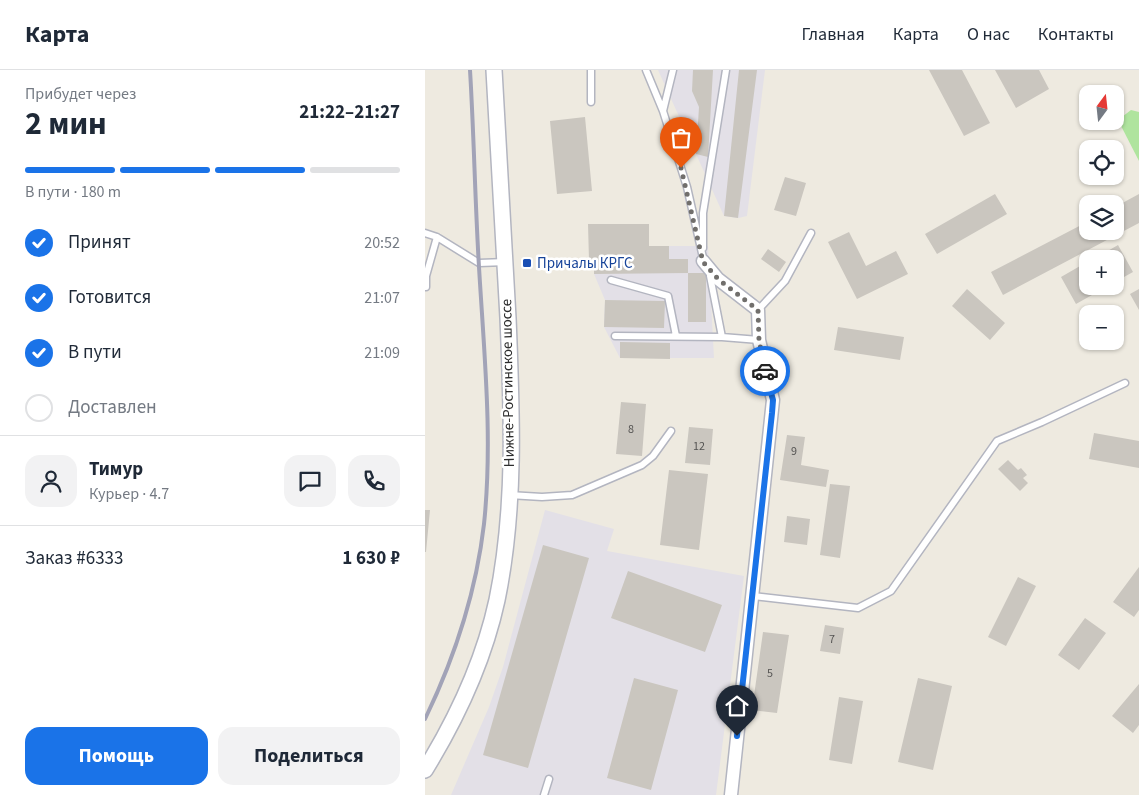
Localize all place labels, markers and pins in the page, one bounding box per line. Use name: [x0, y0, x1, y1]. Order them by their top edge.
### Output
pin: [660, 117, 702, 168]
place label: Причалы КРГС: [537, 253, 633, 274]
marker: Причалы КРГС: [521, 257, 533, 269]
pin: [716, 685, 758, 736]

